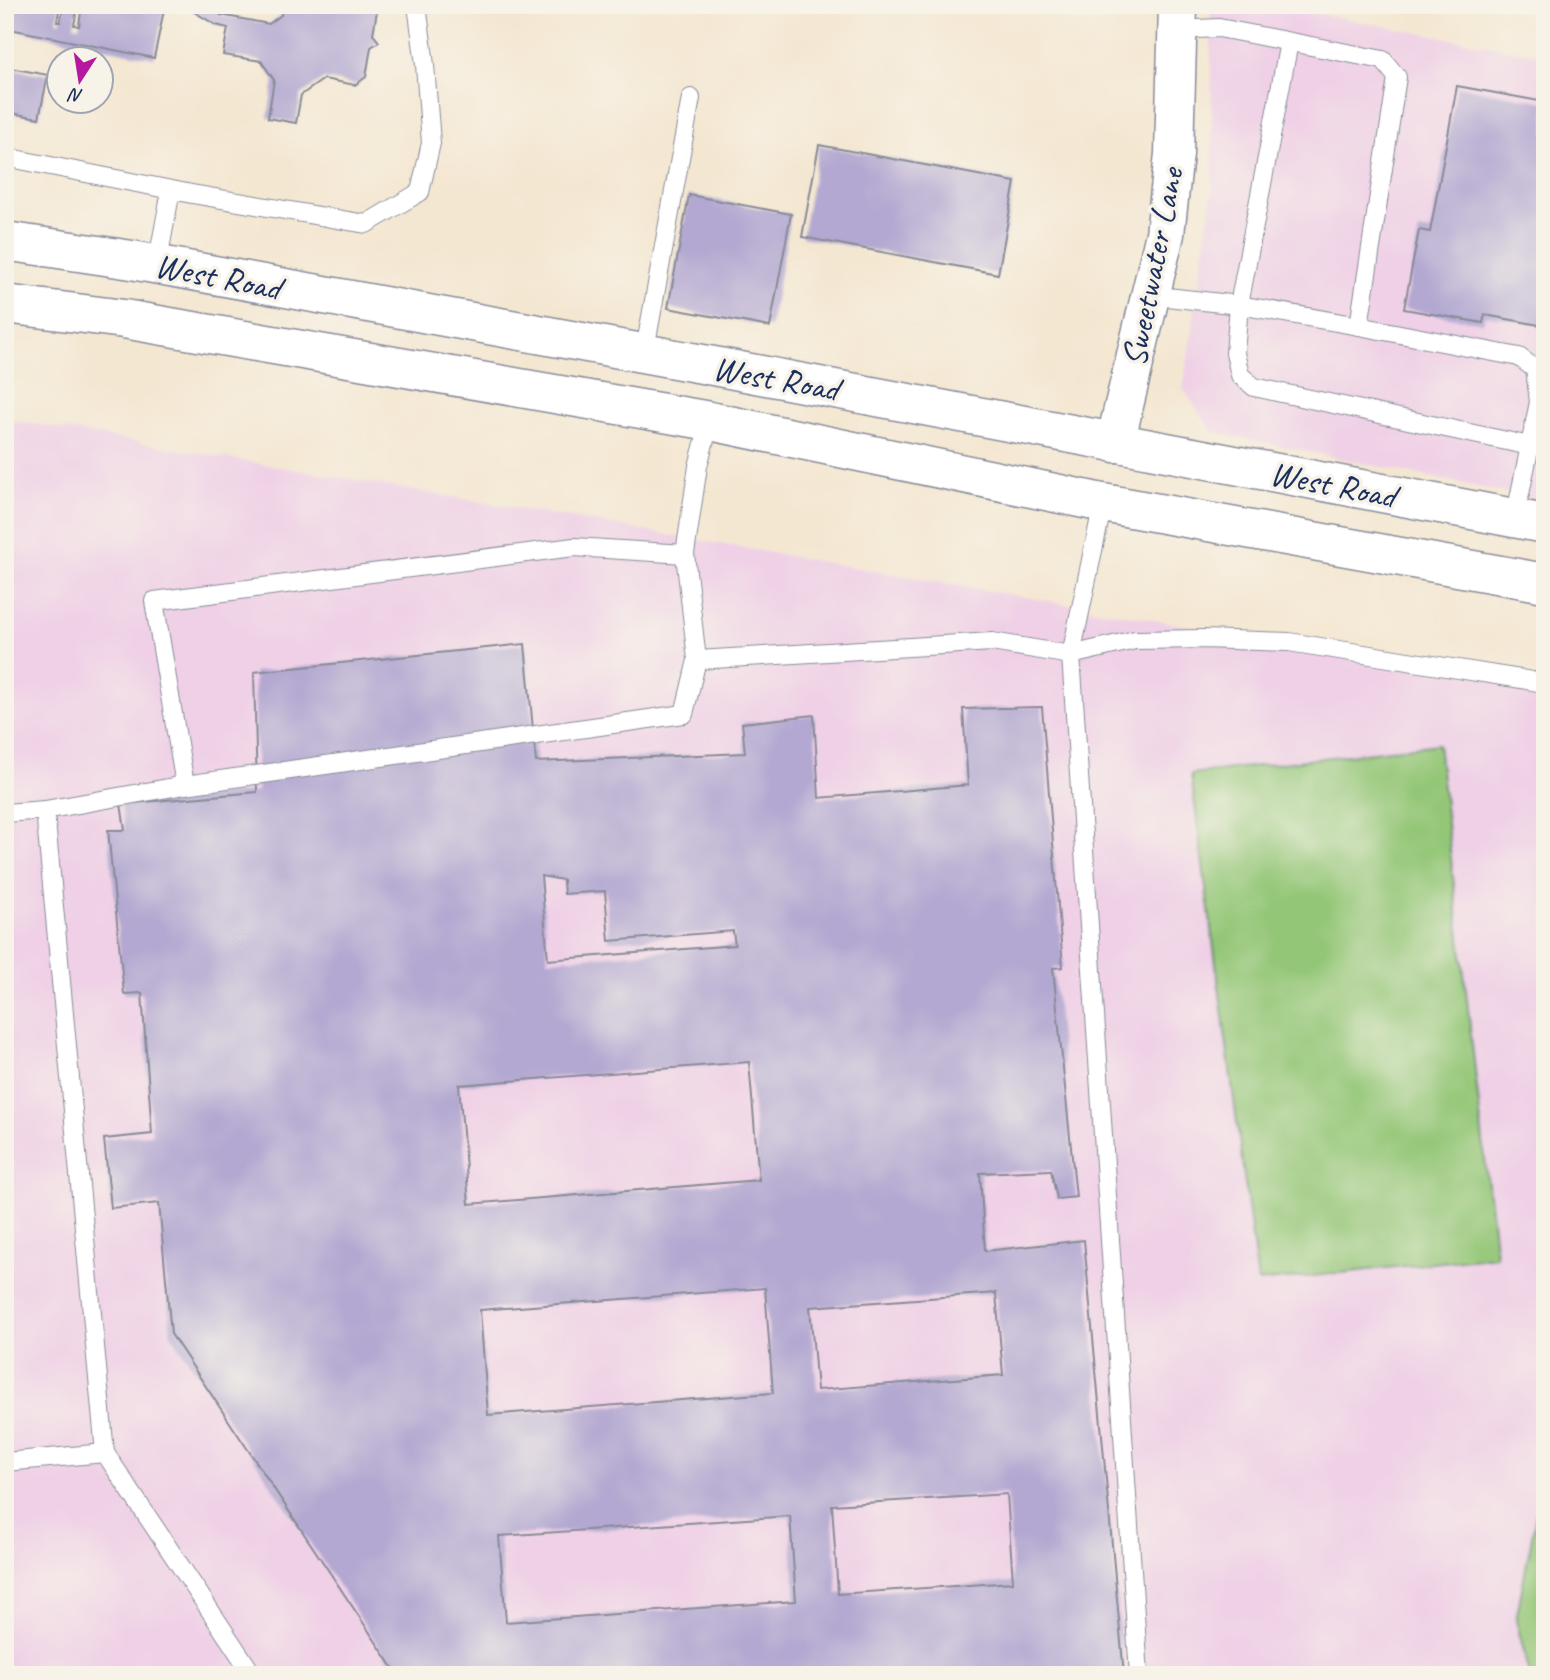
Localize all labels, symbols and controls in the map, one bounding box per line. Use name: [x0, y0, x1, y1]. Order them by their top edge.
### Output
north arrow: [46, 46, 116, 116]
text: N: [65, 82, 85, 109]
street label: Sweetwater Lane: [1111, 162, 1194, 370]
street label: West Road: [151, 242, 290, 312]
street label: West Road: [710, 345, 847, 413]
street label: West Road: [1266, 450, 1405, 520]

